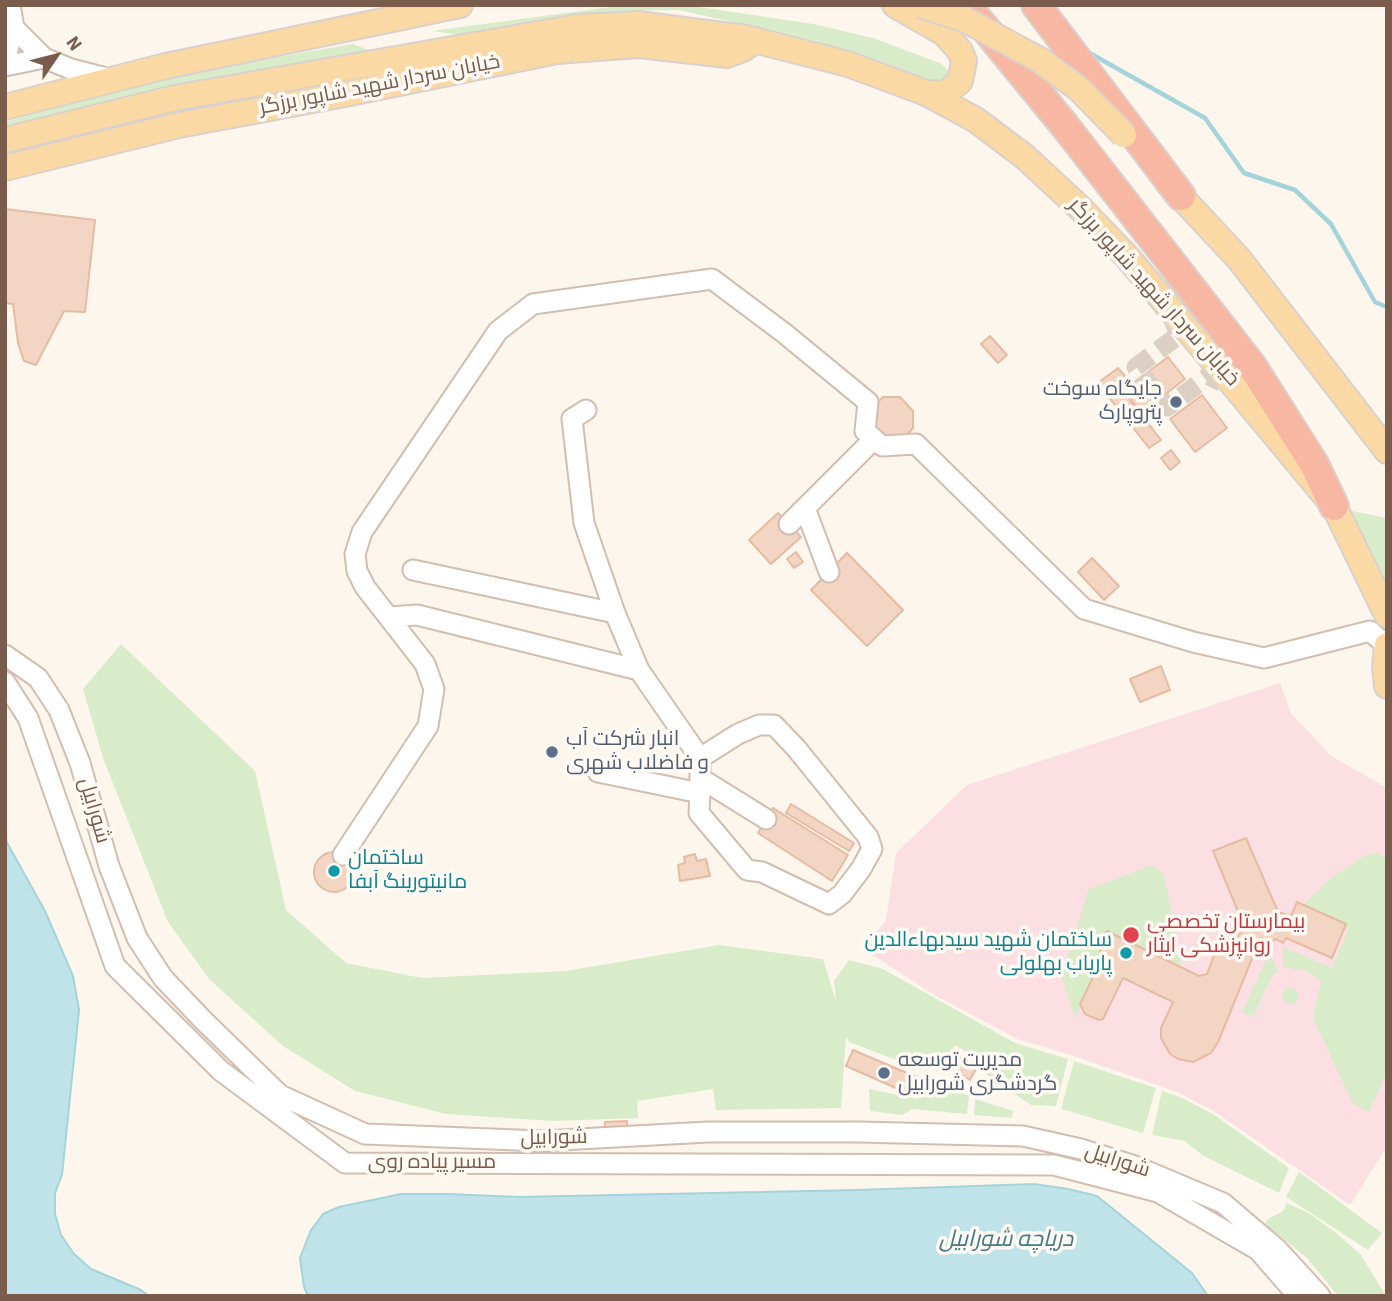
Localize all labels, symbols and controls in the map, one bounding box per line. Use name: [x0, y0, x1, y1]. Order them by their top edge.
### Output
north arrow: [21, 21, 91, 91]
text: N: [59, 31, 88, 57]
street label: خیابان سردار شهید شاپور برزگر: [258, 50, 502, 122]
street label: خیابان سردار شهید شاپور برزگر: [1062, 194, 1244, 392]
place label: جایگاه سوخت پتروپارک: [1043, 377, 1162, 427]
marker: جایگاه سوخت پتروپارک: [1168, 394, 1184, 410]
place label: انبار شرکت آب و فاضلاب شهری: [566, 727, 709, 777]
marker: انبار شرکت آب و فاضلاب شهری: [544, 744, 560, 760]
street label: شورابیل: [72, 775, 114, 847]
place label: ساختمان مانیتورینگ آبفا: [348, 846, 467, 896]
marker: ساختمان مانیتورینگ آبفا: [326, 863, 342, 879]
place label: بیمارستان تخصصی روانپزشکی ایثار: [1147, 910, 1305, 960]
marker: بیمارستان تخصصی روانپزشکی ایثار: [1121, 925, 1141, 945]
place label: ساختمان شهید سیدبهاءالدین پاریاب بهلولی: [864, 928, 1112, 978]
marker: ساختمان شهید سیدبهاءالدین پاریاب بهلولی: [1118, 945, 1134, 961]
place label: مدیریت توسعه گردشگری شورابیل: [898, 1048, 1057, 1098]
marker: مدیریت توسعه گردشگری شورابیل: [876, 1065, 892, 1081]
street label: شورابیل: [520, 1126, 588, 1152]
street label: شورابیل: [1081, 1140, 1153, 1184]
street label: مسیر پیاده روی: [368, 1150, 496, 1176]
water label: دریاچه شورابیل: [939, 1227, 1073, 1255]

